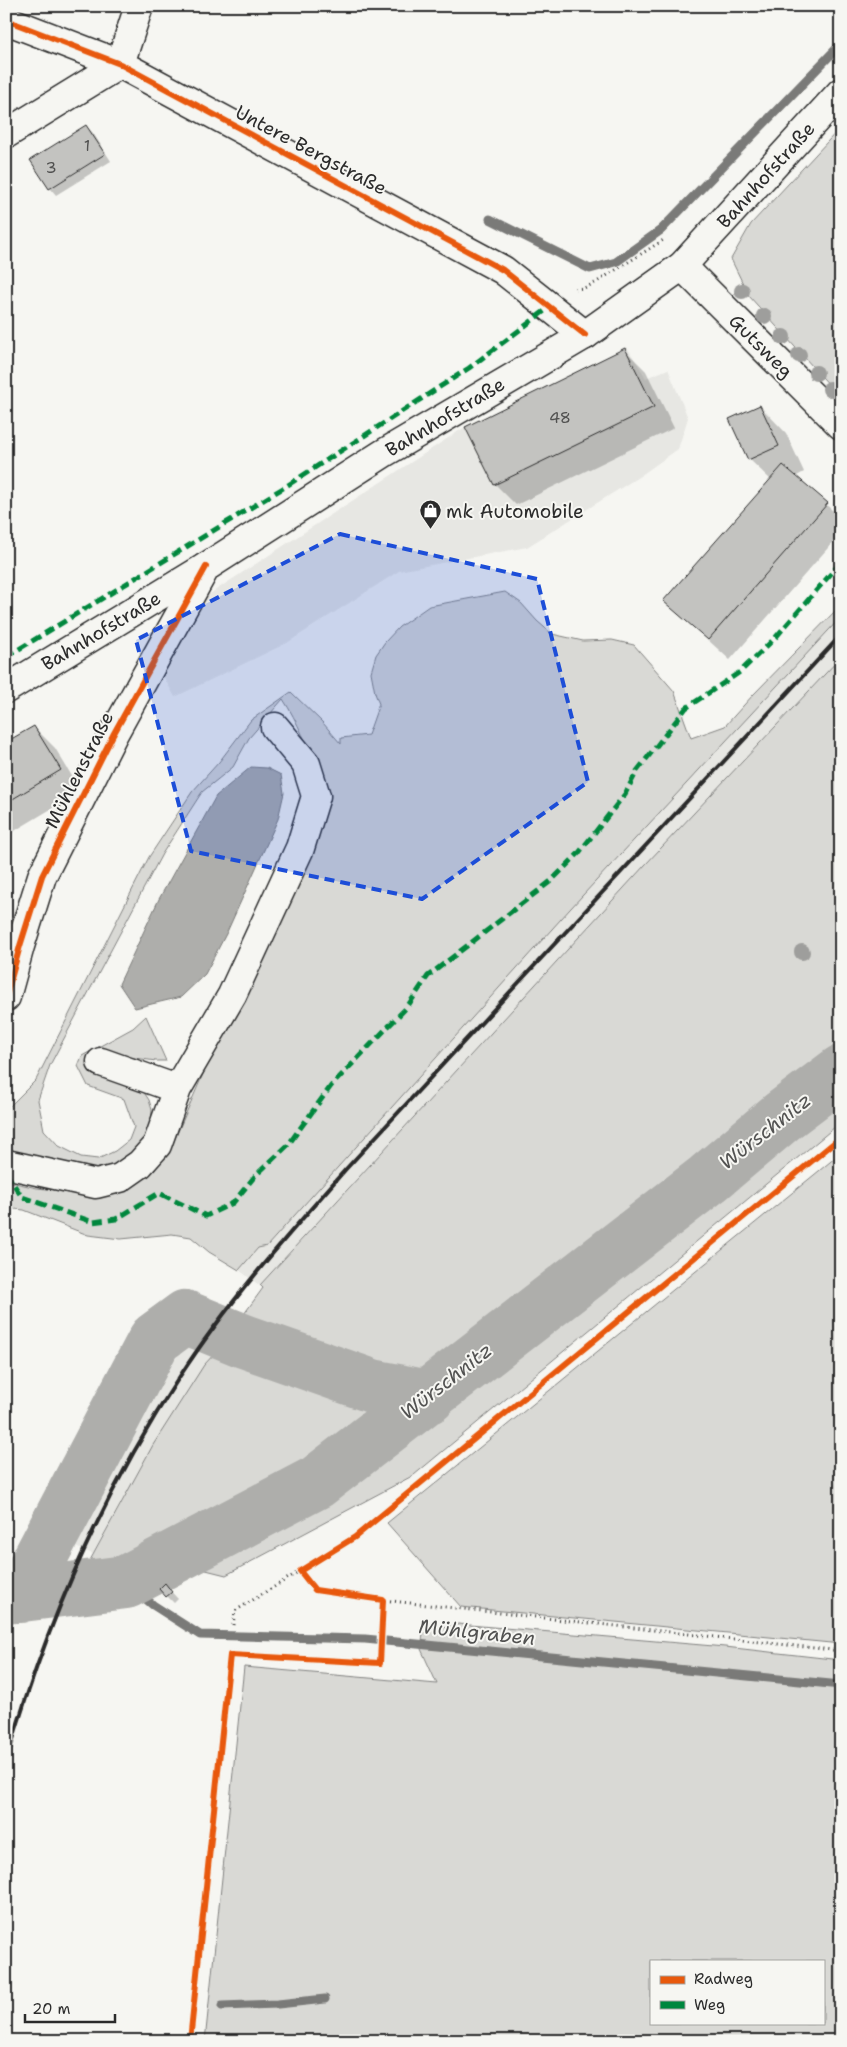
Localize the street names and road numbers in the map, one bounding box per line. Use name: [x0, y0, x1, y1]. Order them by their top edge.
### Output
street label: Untere Bergstraße: [231, 99, 391, 201]
street label: Bahnhofstraße: [711, 116, 821, 234]
street label: Gutsweg: [724, 309, 798, 383]
street label: Bahnhofstraße: [381, 371, 509, 463]
street label: Bahnhofstraße: [37, 585, 165, 677]
street label: Mühlenstraße: [39, 707, 119, 833]

